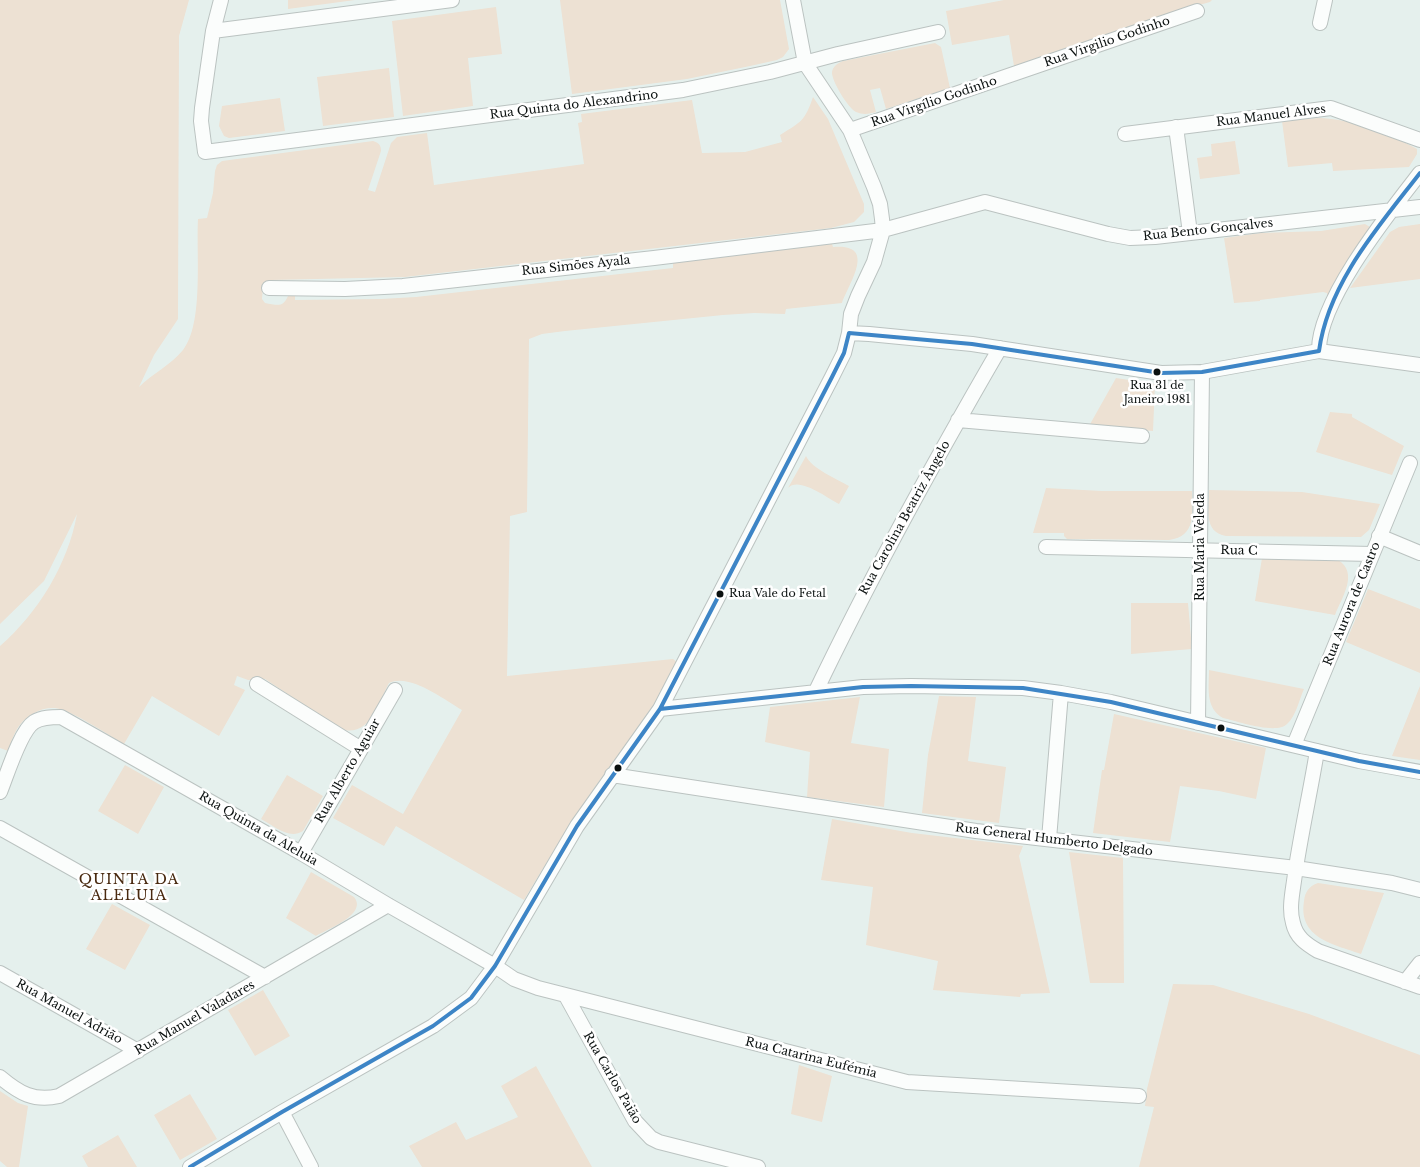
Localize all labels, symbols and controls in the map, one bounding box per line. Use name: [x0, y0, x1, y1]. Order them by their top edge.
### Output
street label: Rua Virgilio Godinho: [1042, 14, 1172, 70]
street label: Rua Virgílio Godinho: [869, 74, 999, 130]
street label: Rua Quinta do Alexandrino: [489, 88, 659, 122]
street label: Rua Manuel Alves: [1215, 102, 1327, 130]
street label: Rua Bento Gonçalves: [1142, 216, 1274, 244]
street label: Rua Simões Ayala: [521, 253, 631, 279]
marker: Rua 31 de Janeiro 1981: [1152, 367, 1162, 377]
place label: Rua 31 de Janeiro 1981: [1124, 379, 1190, 405]
street label: Rua Carolina Beatriz Ângelo: [856, 438, 954, 598]
street label: Rua Maria Veleda: [1194, 493, 1208, 601]
street label: Rua Aurora de Castro: [1321, 540, 1383, 668]
street label: Rua C: [1220, 543, 1258, 559]
place label: Rua Vale do Fetal: [729, 587, 826, 601]
marker: Rua Vale do Fetal: [715, 589, 725, 599]
street label: Rua Alberto Aguiar: [312, 716, 384, 826]
unlabelled marker: [1216, 723, 1226, 733]
unlabelled marker: [613, 763, 623, 773]
street label: Rua Quinta da Aleluia: [196, 789, 320, 869]
street label: Rua General Humberto Delgado: [954, 821, 1154, 859]
district label: QUINTA DA ALELUIA: [78, 872, 180, 904]
street label: Rua Manuel Adrião: [13, 977, 125, 1047]
street label: Rua Manuel Valadares: [133, 978, 257, 1058]
street label: Rua Carlos Paião: [580, 1030, 644, 1126]
street label: Rua Catarina Eufémia: [744, 1035, 878, 1081]

